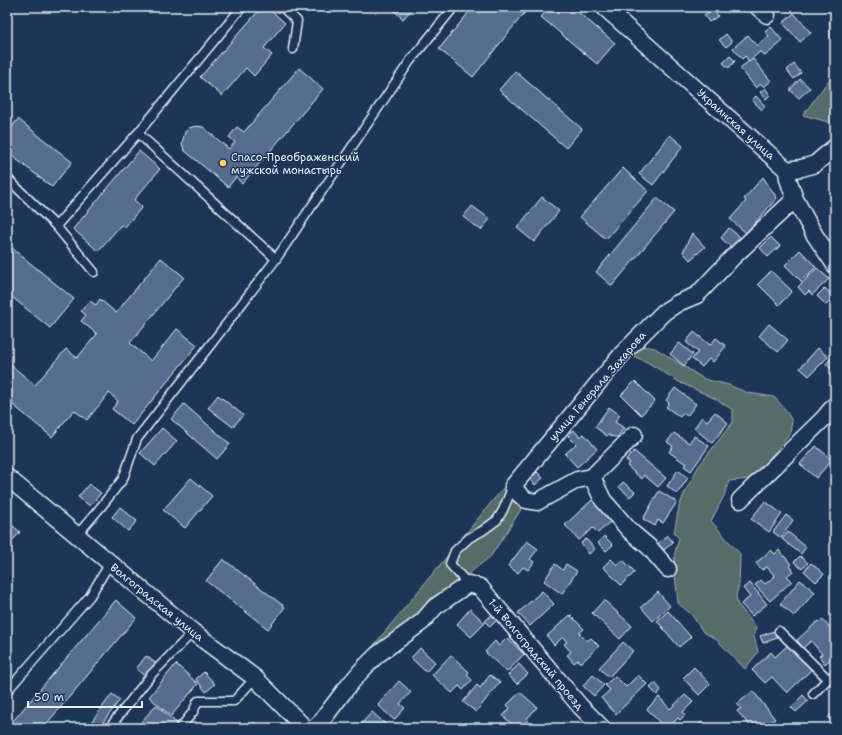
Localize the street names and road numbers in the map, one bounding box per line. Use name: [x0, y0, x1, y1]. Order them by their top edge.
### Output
street label: Украинская улица: [693, 85, 778, 164]
street label: улица Генерала Захарова: [545, 328, 650, 445]
street label: Волгоградская улица: [107, 560, 207, 645]
street label: 1-й Волгоградский проезд: [484, 595, 587, 713]

